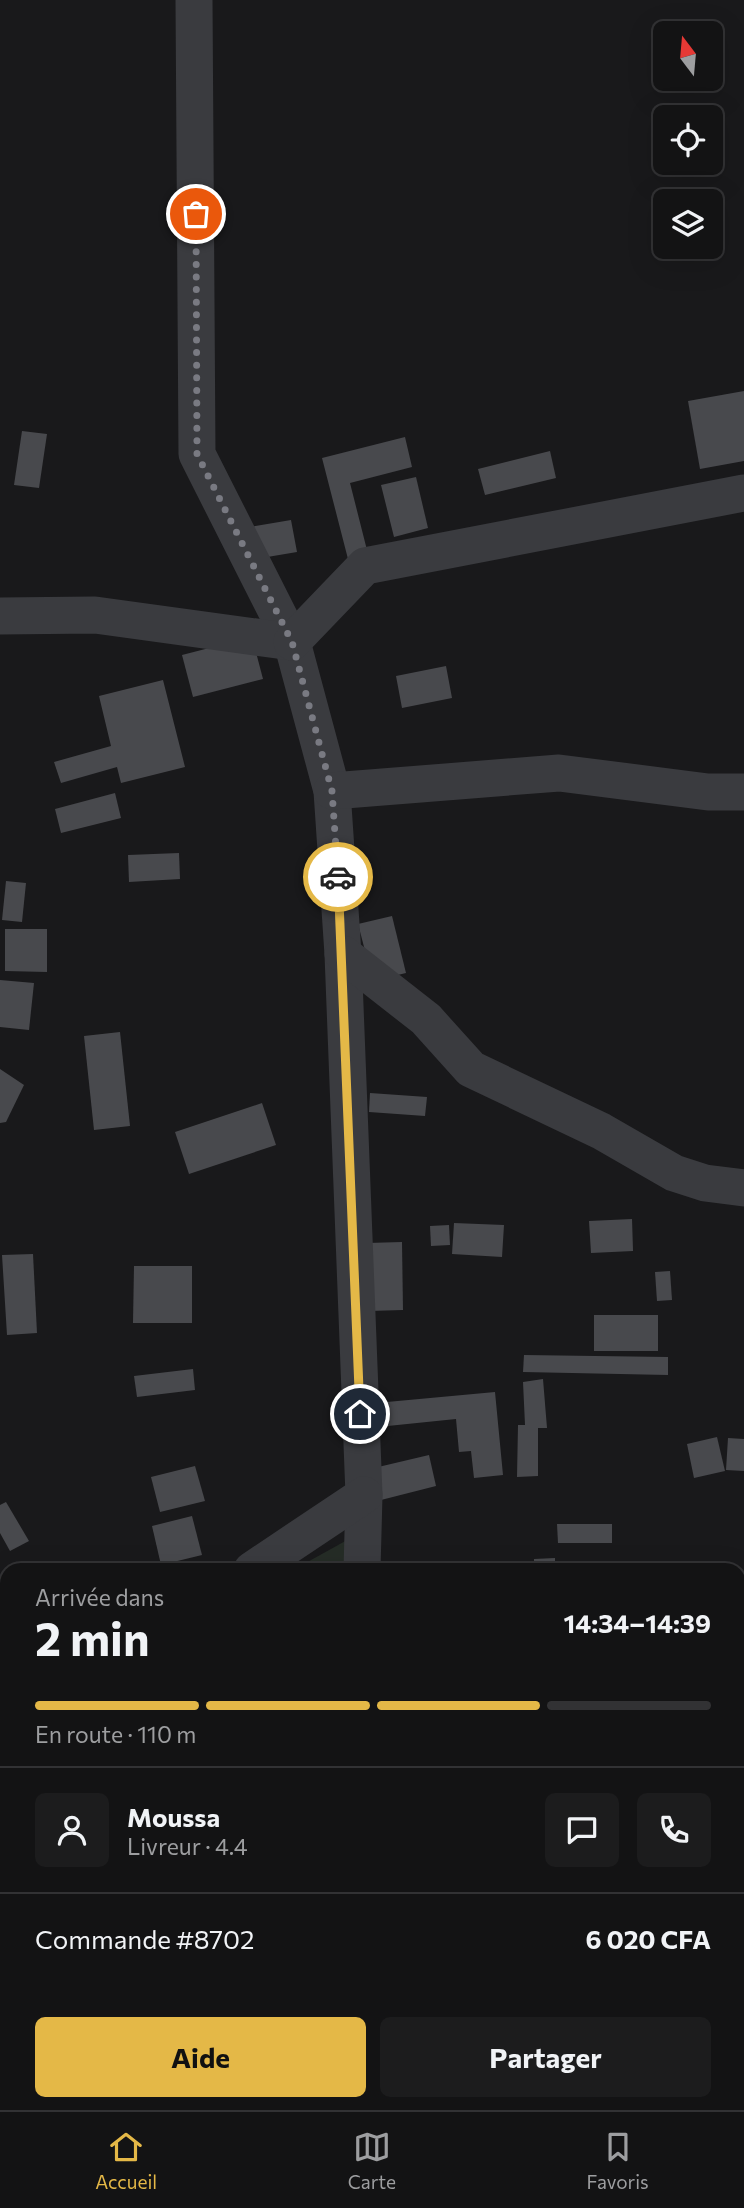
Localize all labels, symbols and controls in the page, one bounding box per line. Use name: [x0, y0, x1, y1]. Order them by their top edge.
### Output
north arrow: [653, 21, 723, 91]
map controls: [653, 21, 723, 259]
button: locate: [653, 105, 723, 175]
pin: [166, 184, 226, 244]
button: layers: [653, 189, 723, 259]
icon: bag: [177, 195, 215, 233]
courier: [303, 842, 373, 912]
icon: car: [319, 858, 357, 896]
pin: [330, 1384, 390, 1444]
icon: home: [341, 1395, 379, 1433]
text: Arrivée dans: [35, 1583, 164, 1611]
text: 14:34–14:39: [564, 1607, 711, 1638]
text: 2 min: [35, 1609, 150, 1665]
text: En route · 110 m: [35, 1720, 196, 1748]
button: person: [35, 1793, 109, 1867]
button: chat: [545, 1793, 619, 1867]
button: phone: [637, 1793, 711, 1867]
text: Moussa: [127, 1801, 220, 1832]
text: Livreur · 4.4: [127, 1832, 248, 1860]
text: Commande #8702: [35, 1923, 254, 1954]
text: 6 020 CFA: [586, 1923, 711, 1954]
button: Aide: [35, 2017, 366, 2097]
button: Partager: [380, 2017, 711, 2097]
tab: Accueil: [95, 2128, 157, 2193]
tab: Carte: [348, 2128, 396, 2193]
tab: Favoris: [587, 2128, 649, 2193]

